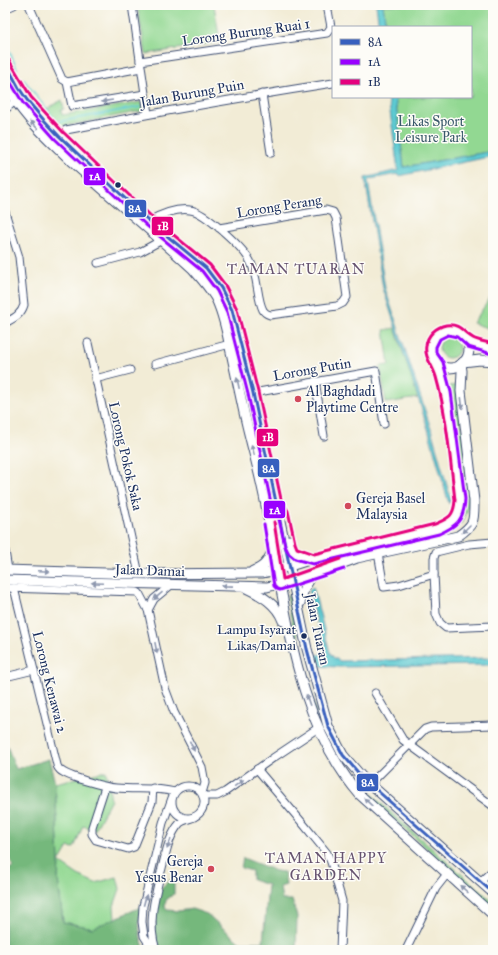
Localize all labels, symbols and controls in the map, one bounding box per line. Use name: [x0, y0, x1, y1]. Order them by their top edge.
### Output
street label: Lorong Burung Ruai 1: [181, 15, 312, 50]
legend: [332, 26, 472, 98]
text: 8A: [368, 35, 382, 49]
text: 1A: [368, 55, 381, 69]
text: 1B: [368, 75, 381, 89]
street label: Jalan Burung Puin: [137, 76, 246, 112]
one-way arrow: [100, 98, 113, 104]
park label: Likas Sport Leisure Park: [395, 113, 467, 146]
one-way arrow: [29, 120, 39, 130]
line badge: 1A: [83, 167, 106, 186]
text: 1A: [89, 170, 101, 183]
unlabelled marker: [113, 180, 123, 190]
street label: Lorong Perang: [235, 191, 323, 222]
line badge: 8A: [124, 199, 147, 218]
text: 8A: [128, 202, 142, 215]
line badge: 1B: [151, 216, 174, 236]
text: 1B: [157, 220, 169, 233]
district label: TAMAN TUARAN: [227, 260, 365, 278]
street label: Lorong Putin: [272, 354, 353, 385]
one-way arrow: [234, 377, 240, 389]
place label: Al Baghdadi Playtime Centre: [305, 383, 398, 416]
marker: Al Baghdadi Playtime Centre: [293, 394, 303, 404]
one-way arrow: [459, 397, 465, 409]
street label: Lorong Pokok Saka: [105, 400, 146, 512]
line badge: 1B: [256, 428, 279, 447]
text: 1B: [262, 431, 274, 444]
one-way arrow: [250, 444, 256, 456]
line badge: 8A: [257, 458, 280, 478]
text: 8A: [262, 462, 276, 475]
place label: Gereja Basel Malaysia: [356, 490, 425, 523]
line badge: 1A: [263, 500, 286, 519]
marker: Gereja Basel Malaysia: [343, 501, 353, 511]
text: 1A: [269, 504, 281, 517]
one-way arrow: [461, 524, 471, 534]
street label: Jalan Damai: [113, 561, 185, 581]
one-way arrow: [38, 568, 51, 574]
one-way arrow: [90, 580, 103, 586]
one-way arrow: [221, 583, 233, 590]
street label: Jalan Tuaran: [300, 590, 334, 667]
one-way arrow: [153, 592, 163, 601]
place label: Lampu Isyarat Likas/Damai: [217, 622, 296, 654]
street label: Lorong Kenawai 2: [29, 629, 70, 735]
marker: Lampu Isyarat Likas/Damai: [299, 631, 309, 641]
one-way arrow: [153, 642, 159, 655]
one-way arrow: [305, 693, 311, 705]
one-way arrow: [189, 740, 195, 752]
line badge: 8A: [356, 773, 379, 792]
text: 8A: [361, 776, 375, 789]
one-way arrow: [233, 779, 244, 787]
one-way arrow: [363, 797, 373, 807]
one-way arrow: [165, 838, 171, 850]
district label: TAMAN HAPPY GARDEN: [265, 849, 387, 884]
place label: Gereja Yesus Benar: [135, 853, 204, 886]
marker: Gereja Yesus Benar: [206, 864, 216, 874]
one-way arrow: [459, 885, 469, 894]
one-way arrow: [142, 894, 148, 906]

